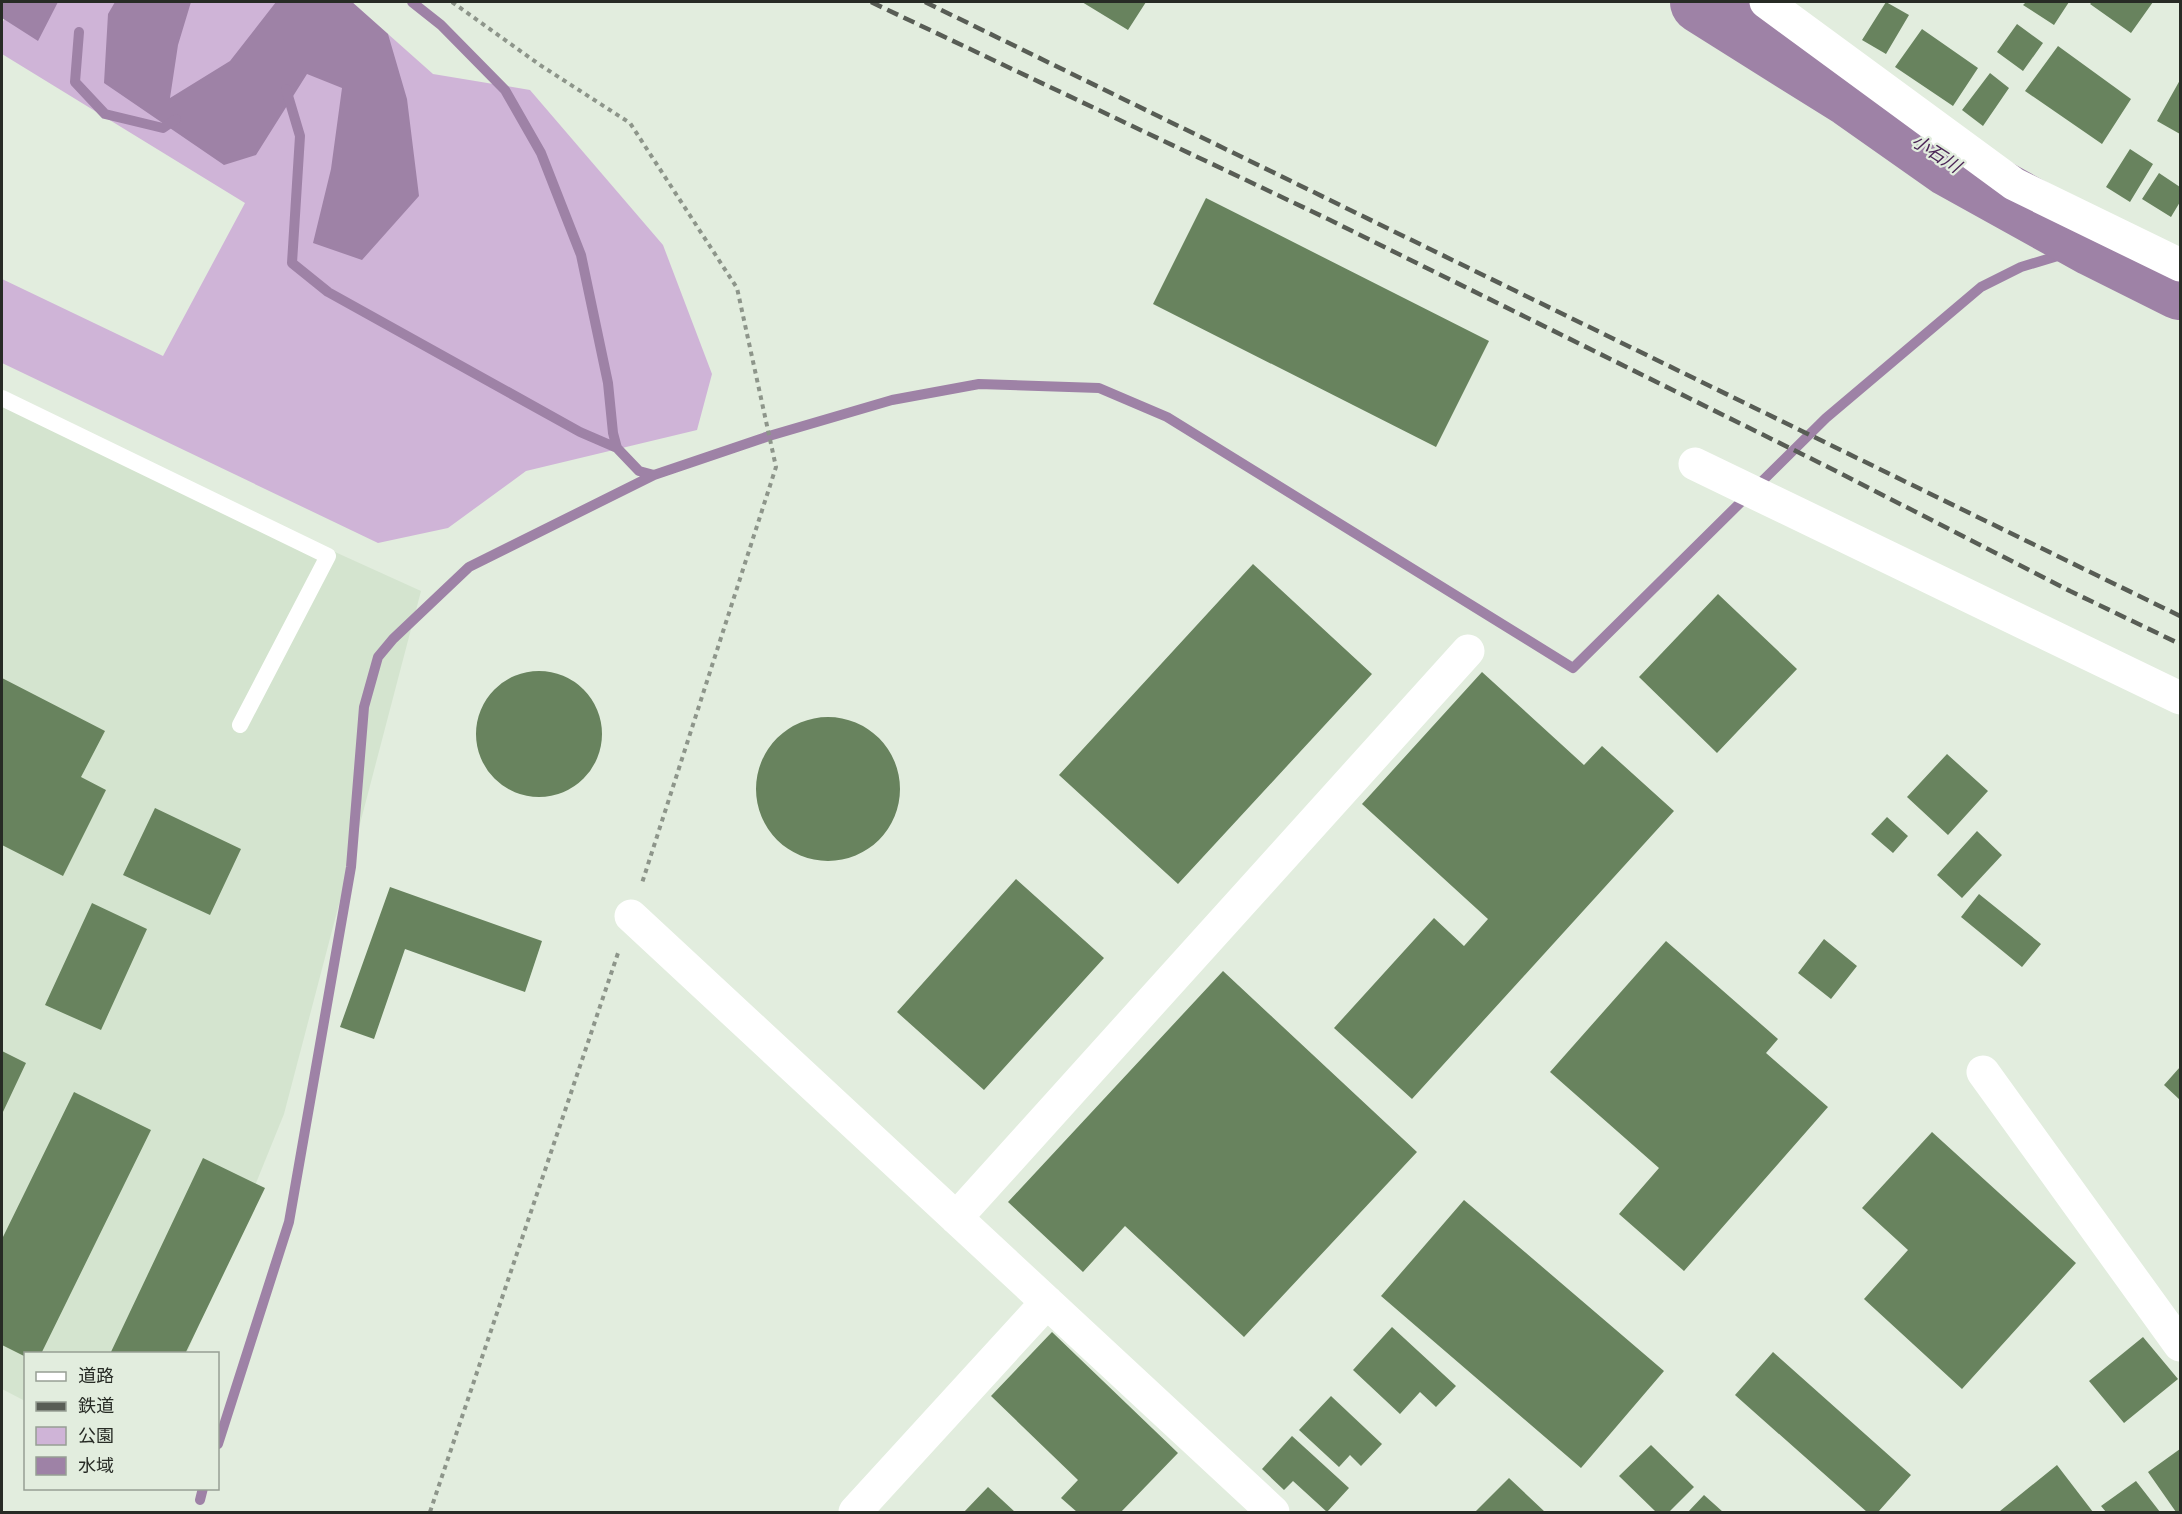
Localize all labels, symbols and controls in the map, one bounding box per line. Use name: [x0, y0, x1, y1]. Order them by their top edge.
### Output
water label: 小石川: [1907, 129, 1967, 180]
legend: [24, 1352, 219, 1490]
text: 道路: [78, 1364, 114, 1389]
text: 鉄道: [78, 1394, 114, 1419]
text: 公園: [78, 1424, 114, 1449]
text: 水域: [78, 1454, 114, 1479]

